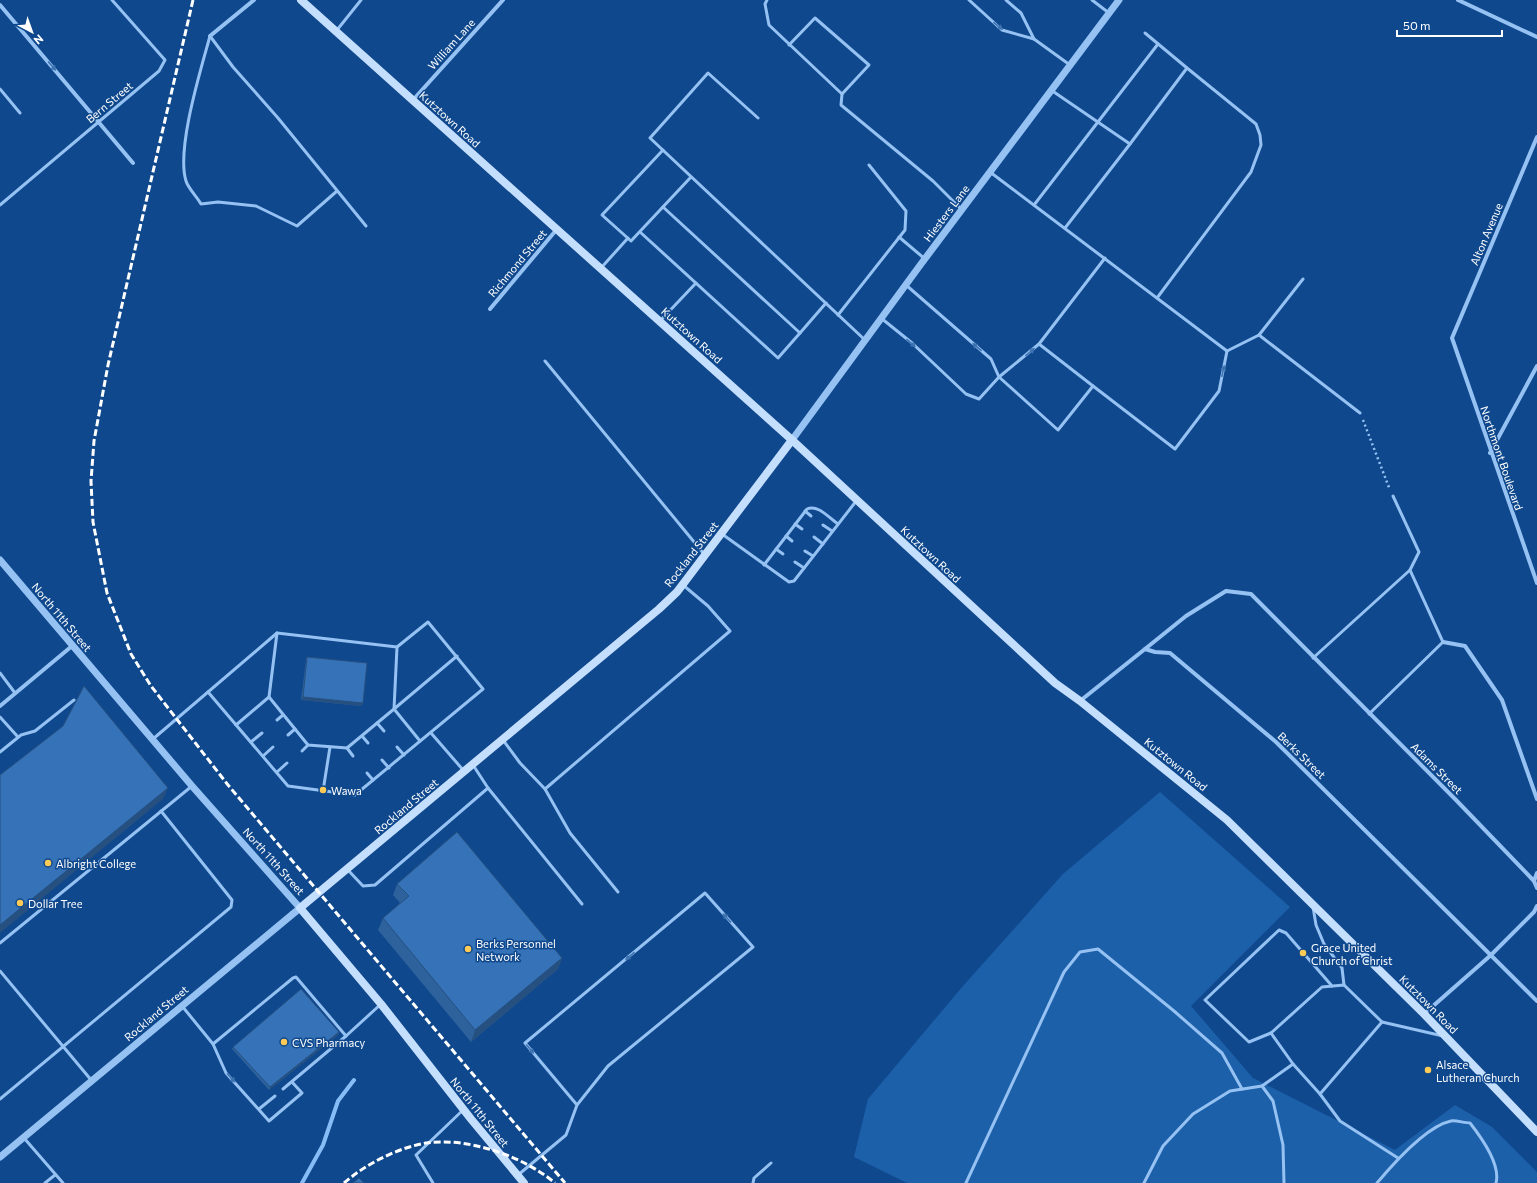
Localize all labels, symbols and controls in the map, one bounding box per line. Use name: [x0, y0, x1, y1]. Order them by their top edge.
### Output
north arrow: [12, 12, 52, 52]
scale bar: [1397, 12, 1502, 38]
street label: William Lane: [425, 16, 477, 72]
text: 50 m: [1403, 18, 1431, 32]
one-way arrow: [993, 21, 1003, 30]
text: N: [32, 32, 46, 48]
one-way arrow: [48, 61, 57, 72]
street label: Bern Street: [83, 78, 135, 125]
street label: Kutztown Road: [417, 88, 483, 150]
street label: Hiesters Lane: [920, 182, 972, 244]
street label: Alton Avenue: [1467, 201, 1505, 267]
street label: Richmond Street: [485, 226, 549, 299]
street label: Kutztown Road: [659, 304, 725, 366]
one-way arrow: [907, 338, 916, 347]
one-way arrow: [972, 342, 982, 351]
one-way arrow: [1025, 347, 1035, 356]
one-way arrow: [1220, 365, 1226, 378]
street label: Northmont Boulevard: [1478, 404, 1526, 512]
street label: Rockland Street: [661, 518, 721, 589]
street label: Kutztown Road: [898, 523, 964, 585]
street label: North 11th Street: [30, 580, 95, 654]
street label: Berks Street: [1275, 729, 1329, 781]
street label: Kutztown Road: [1142, 735, 1210, 793]
street label: Adams Street: [1409, 740, 1466, 797]
street label: Rockland Street: [371, 775, 441, 836]
place label: Wawa: [331, 784, 362, 797]
marker: Wawa: [318, 785, 328, 795]
street label: North 11th Street: [241, 825, 308, 898]
place label: Albright College: [56, 857, 136, 870]
marker: Albright College: [43, 858, 53, 868]
place label: Dollar Tree: [28, 897, 83, 910]
marker: Dollar Tree: [15, 898, 25, 908]
one-way arrow: [723, 913, 732, 922]
place label: Berks Personnel Network: [476, 937, 556, 963]
place label: Grace United Church of Christ: [1311, 941, 1393, 967]
marker: Berks Personnel Network: [463, 944, 473, 954]
marker: Grace United Church of Christ: [1298, 948, 1308, 958]
one-way arrow: [625, 951, 636, 960]
street label: Kutztown Road: [1397, 972, 1461, 1036]
street label: Rockland Street: [121, 982, 191, 1043]
place label: CVS Pharmacy: [292, 1036, 366, 1049]
marker: CVS Pharmacy: [279, 1037, 289, 1047]
one-way arrow: [526, 1043, 535, 1054]
place label: Alsace Lutheran Church: [1436, 1058, 1519, 1084]
marker: Alsace Lutheran Church: [1423, 1065, 1433, 1075]
one-way arrow: [226, 1074, 235, 1083]
street label: North 11th Street: [448, 1075, 512, 1150]

